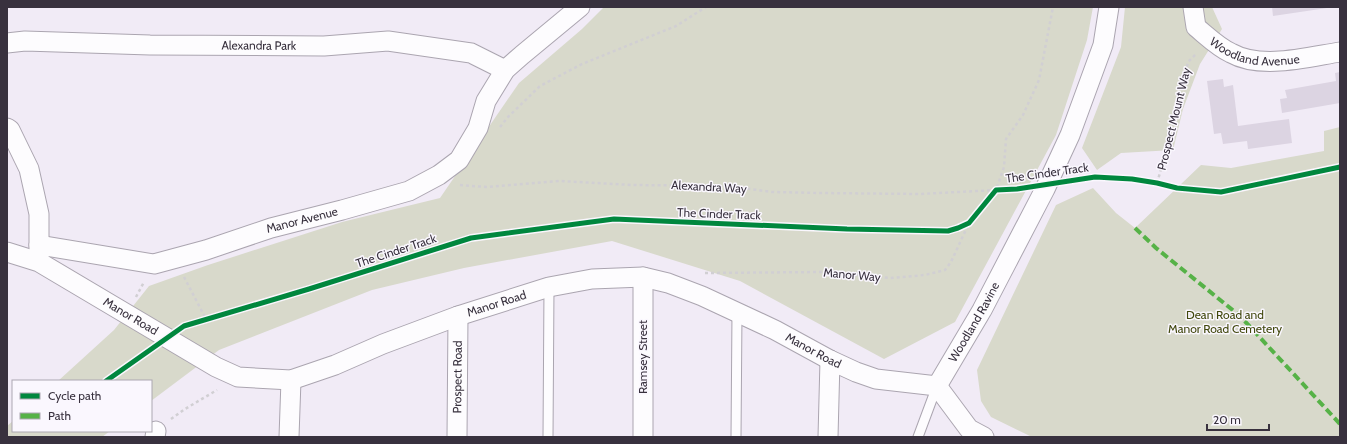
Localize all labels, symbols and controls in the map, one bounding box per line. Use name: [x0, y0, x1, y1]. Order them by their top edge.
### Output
street label: Woodland Avenue: [1207, 34, 1300, 69]
street label: Alexandra Park: [221, 37, 297, 53]
street label: Prospect Mount Way: [1154, 66, 1194, 172]
street label: The Cinder Track: [1004, 159, 1090, 186]
street label: Alexandra Way: [671, 177, 747, 196]
street label: Manor Avenue: [264, 203, 339, 236]
street label: The Cinder Track: [677, 205, 762, 222]
street label: The Cinder Track: [354, 230, 439, 271]
street label: Manor Way: [823, 265, 881, 284]
street label: Woodland Ravine: [945, 279, 1002, 364]
street label: Manor Road: [465, 287, 528, 320]
street label: Manor Road: [101, 294, 161, 338]
park label: Dean Road and Manor Road Cemetery: [1168, 307, 1282, 336]
street label: Ramsey Street: [635, 320, 650, 394]
street label: Manor Road: [783, 329, 844, 371]
street label: Prospect Road: [449, 340, 465, 414]
legend: [12, 380, 152, 432]
text: Cycle path: [48, 388, 101, 403]
scale bar: [1207, 406, 1269, 432]
text: Path: [48, 408, 71, 423]
text: 20 m: [1213, 412, 1241, 427]

